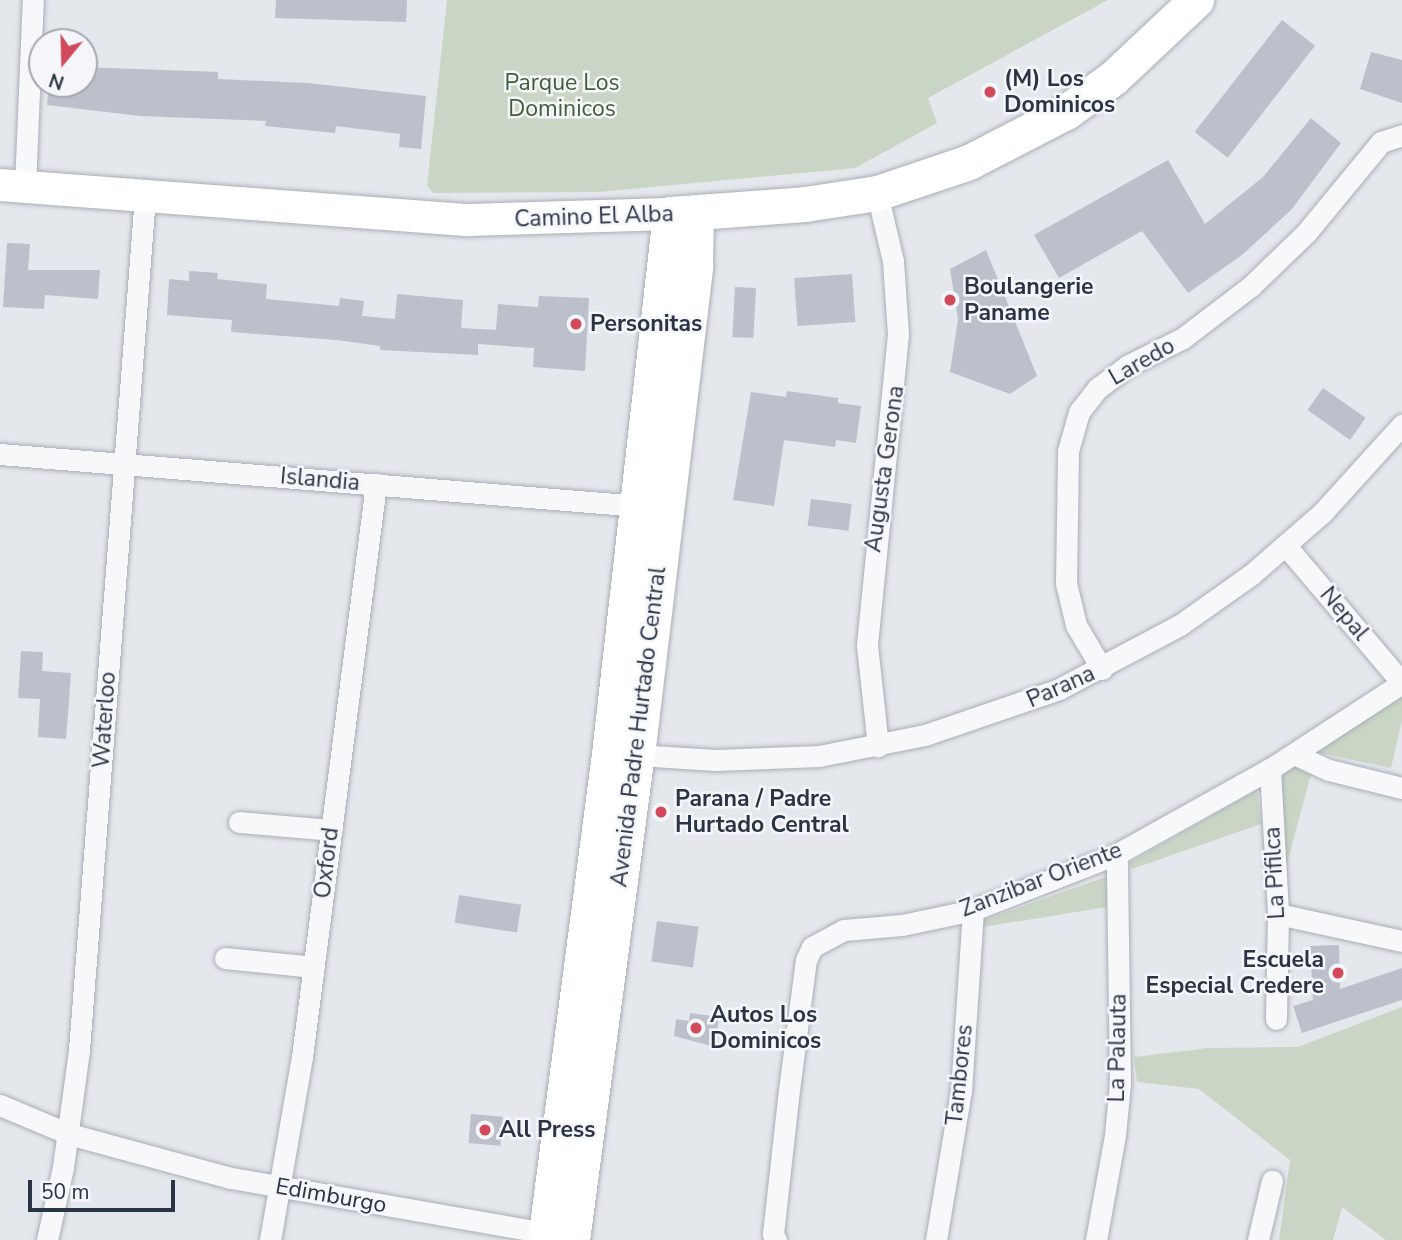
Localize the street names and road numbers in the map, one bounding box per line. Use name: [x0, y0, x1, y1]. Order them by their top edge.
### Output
street label: Camino El Alba: [514, 200, 674, 234]
street label: Laredo: [1104, 332, 1180, 392]
street label: Augusta Gerona: [860, 384, 910, 554]
street label: Islandia: [279, 463, 361, 497]
street label: Avenida Padre Hurtado Central: [606, 565, 672, 889]
street label: Nepal: [1314, 582, 1374, 646]
street label: Parana: [1023, 660, 1099, 714]
street label: Waterloo: [88, 671, 122, 769]
street label: Oxford: [309, 826, 345, 900]
street label: La Pifilca: [1259, 826, 1291, 920]
street label: Zanzibar Oriente: [956, 836, 1126, 924]
street label: La Palauta: [1103, 993, 1133, 1103]
street label: Tambores: [941, 1023, 979, 1127]
street label: Edimburgo: [273, 1173, 389, 1219]

